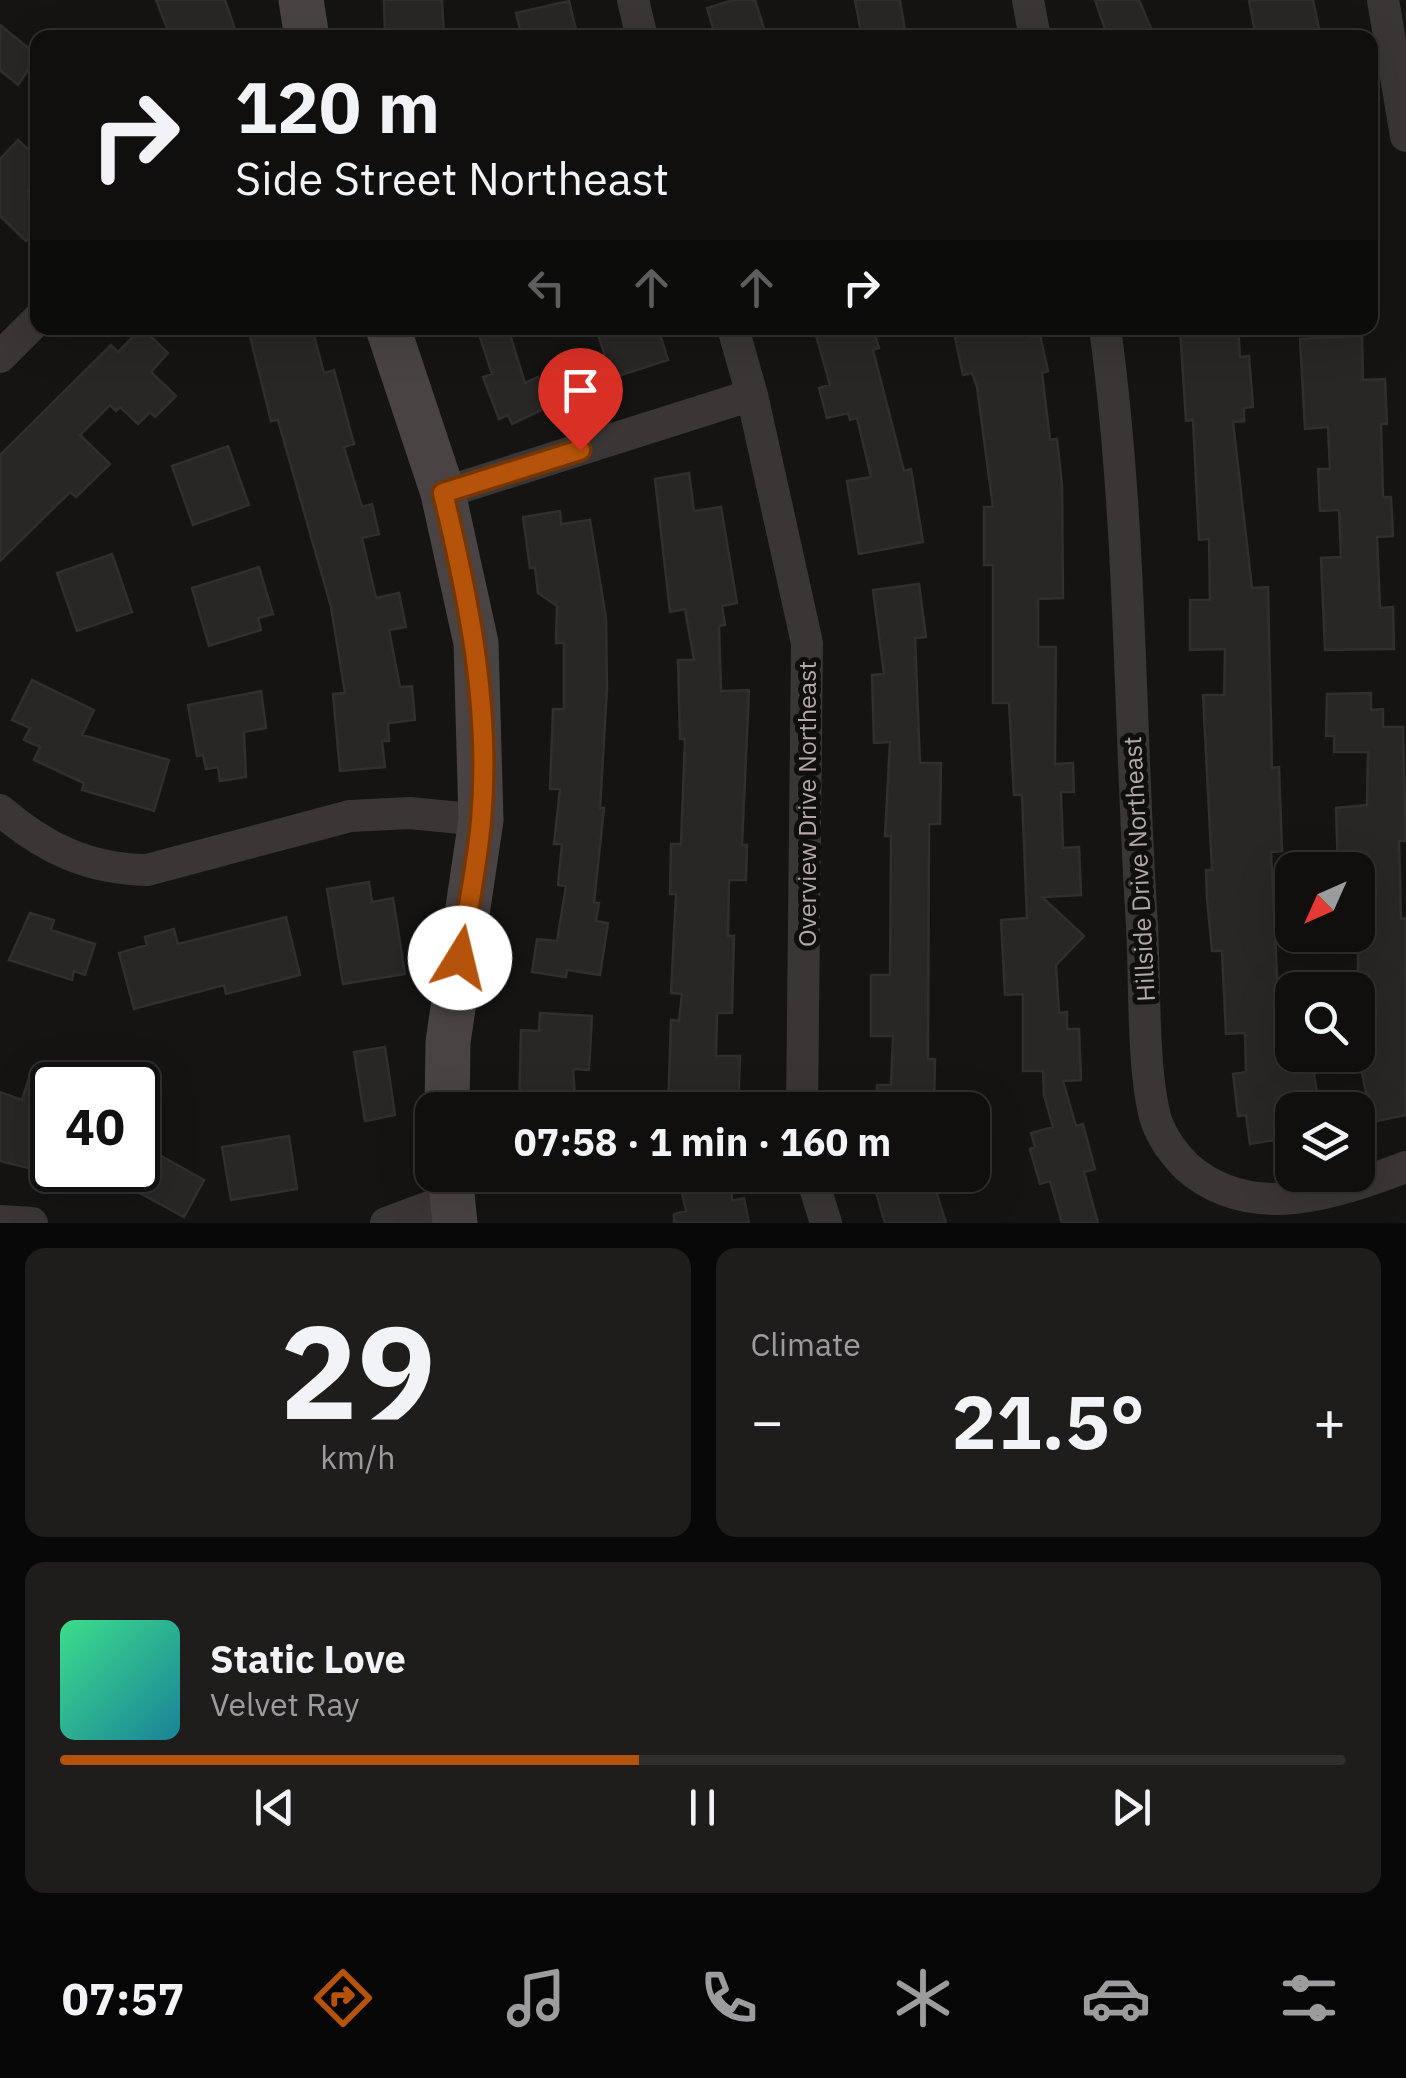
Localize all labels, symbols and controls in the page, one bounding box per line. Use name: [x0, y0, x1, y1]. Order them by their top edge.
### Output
text: 120 m: [235, 61, 440, 152]
icon: right: [70, 70, 200, 200]
text: Side Street Northeast: [235, 149, 669, 207]
icon: left: [519, 260, 574, 315]
icon: ahead: [624, 260, 679, 315]
icon: ahead: [729, 260, 784, 315]
icon: right: [834, 260, 889, 315]
pin: [538, 348, 623, 451]
icon: arrive: [553, 363, 608, 418]
street label: Overview Drive Northeast: [790, 661, 823, 947]
street label: Hillside Drive Northeast: [1115, 736, 1162, 1003]
north arrow: [1275, 852, 1375, 952]
map controls: [1275, 852, 1375, 1192]
position arrow: [408, 906, 512, 1010]
button: search: [1275, 972, 1375, 1072]
speed limit sign: 40: [30, 1062, 160, 1192]
button: layers: [1275, 1092, 1375, 1192]
text: 07:58 · 1 min · 160 m: [514, 1117, 891, 1166]
text: 29: [280, 1286, 436, 1455]
text: Climate: [751, 1323, 861, 1365]
text: 21.5°: [951, 1372, 1145, 1470]
text: −: [751, 1385, 784, 1456]
text: +: [1313, 1385, 1346, 1456]
text: km/h: [320, 1436, 395, 1478]
text: Static Love: [210, 1634, 406, 1683]
text: Velvet Ray: [210, 1683, 359, 1725]
icon: previous: [247, 1780, 302, 1835]
icon: pause: [675, 1780, 730, 1835]
icon: next: [1104, 1780, 1159, 1835]
icon: directions: [308, 1963, 378, 2033]
icon: music: [501, 1963, 571, 2033]
icon: phone: [694, 1963, 764, 2033]
icon: climate: [888, 1963, 958, 2033]
icon: car: [1081, 1963, 1151, 2033]
icon: filters: [1274, 1963, 1344, 2033]
text: 07:57: [62, 1969, 185, 2027]

